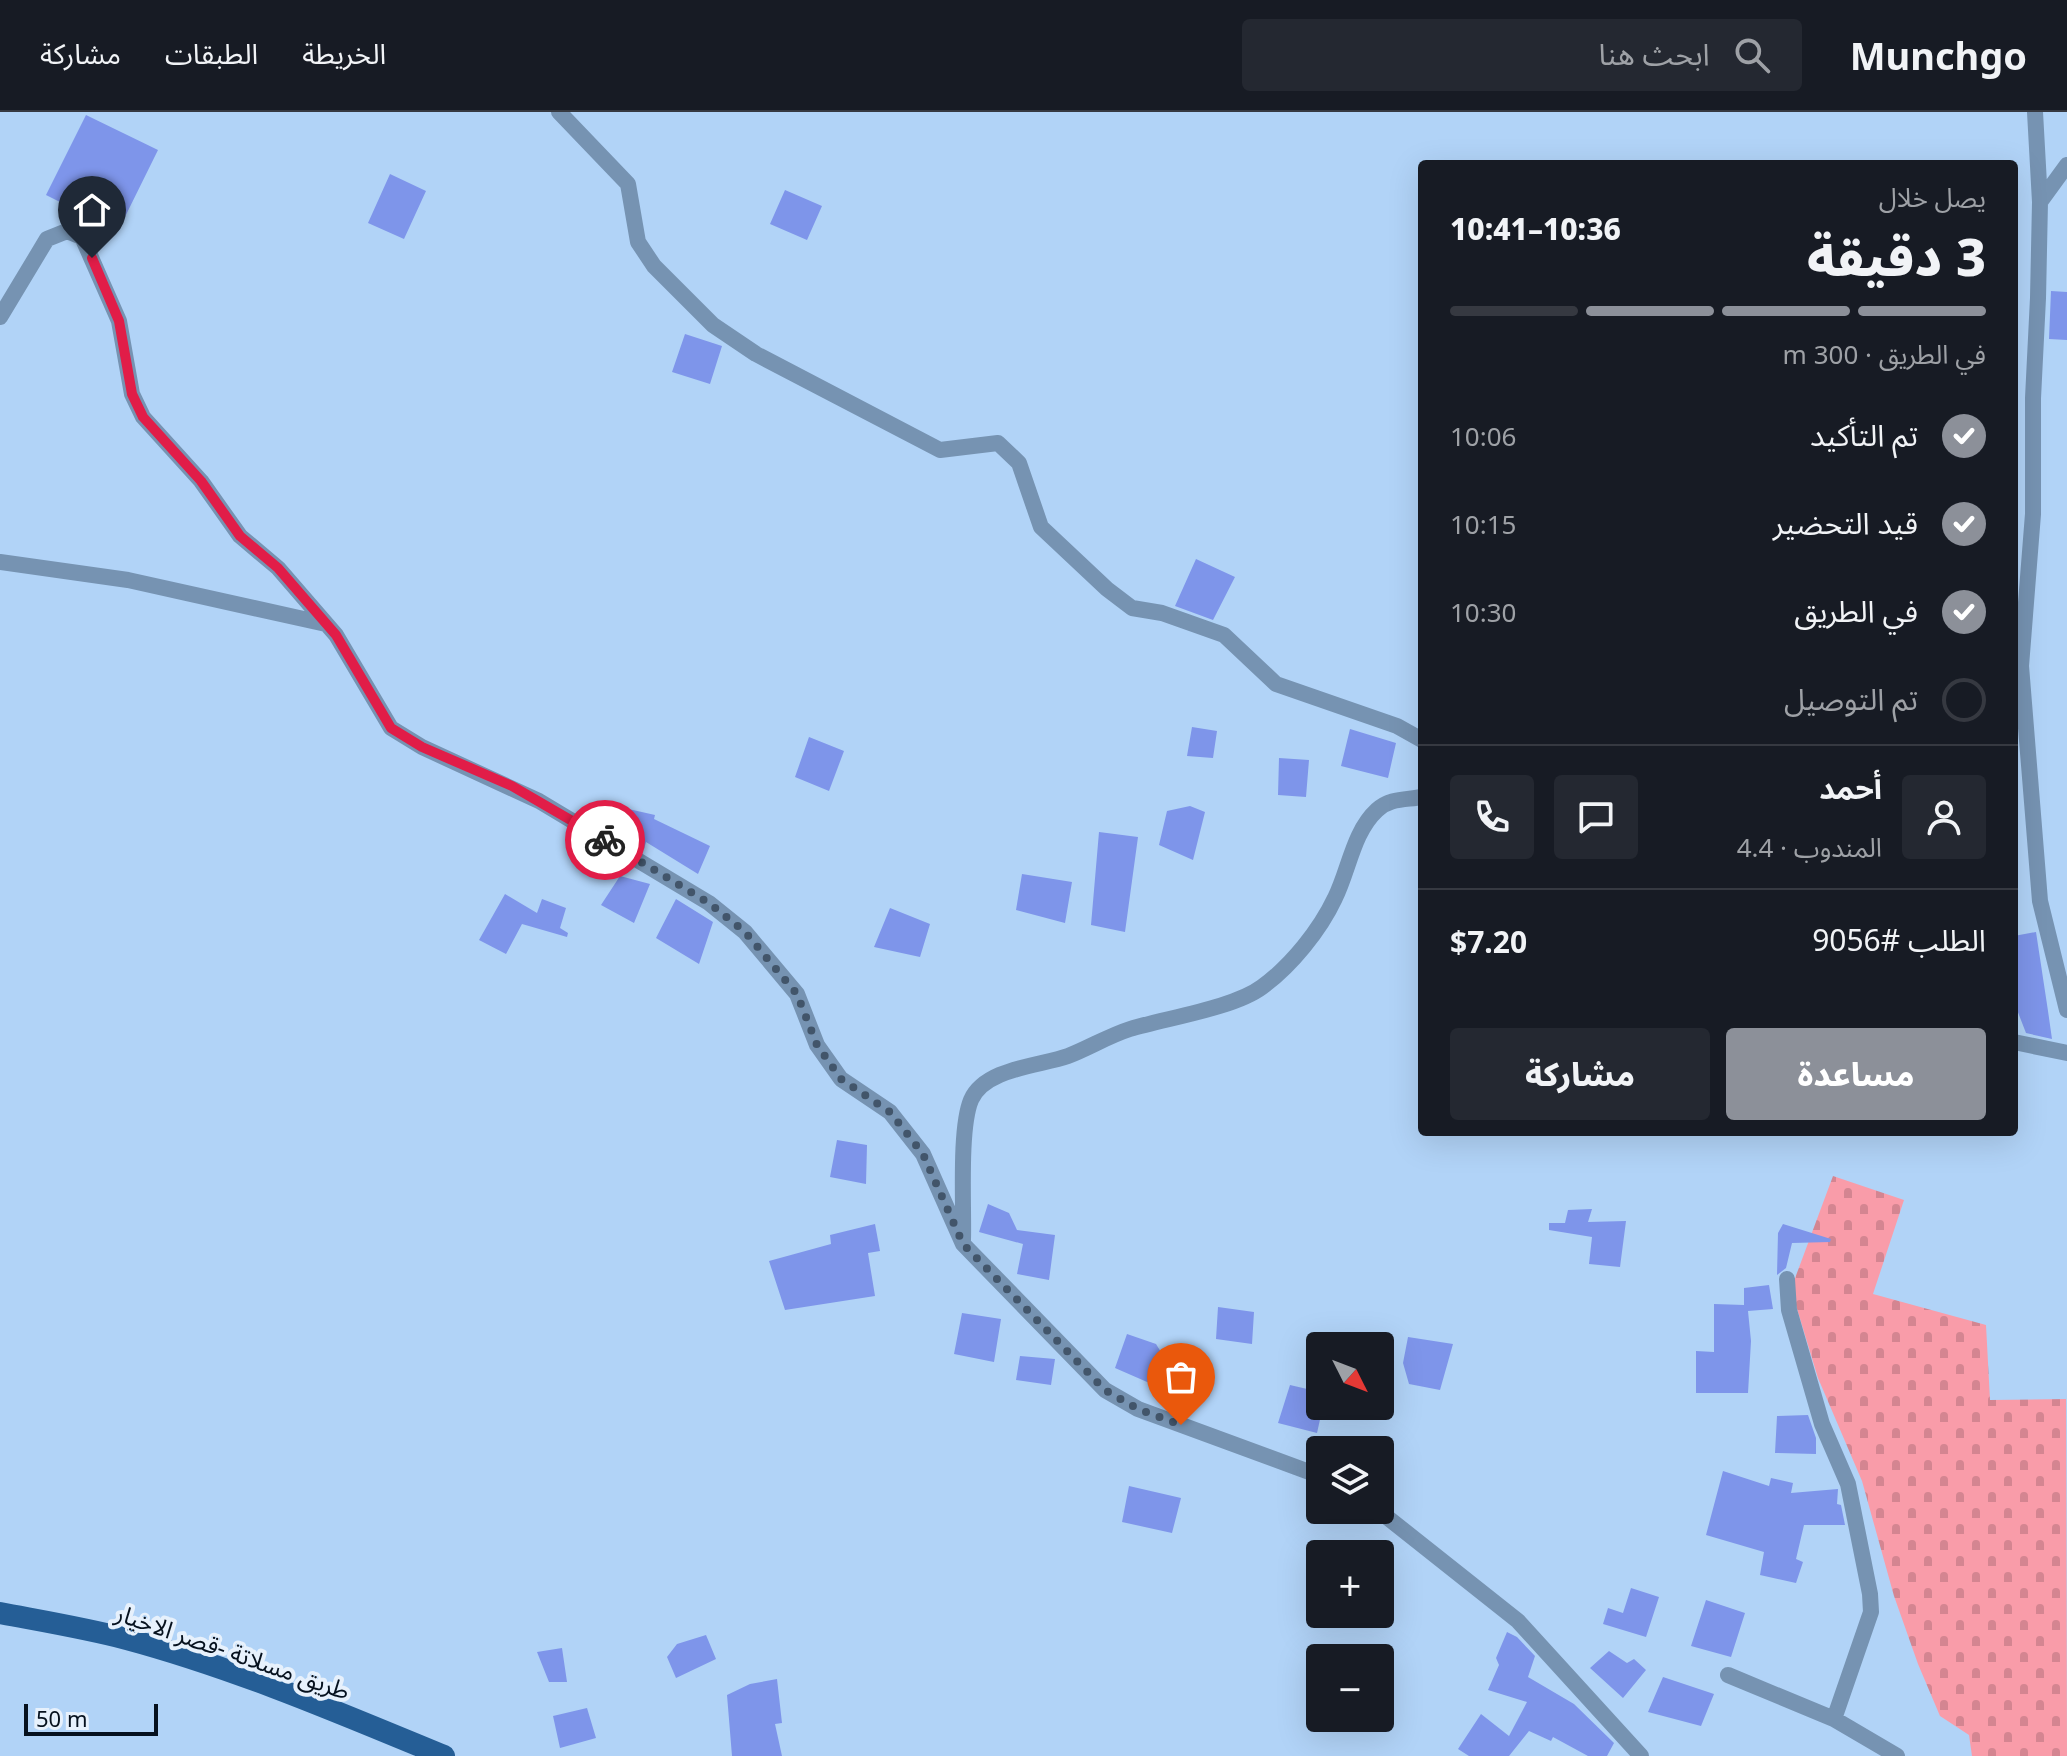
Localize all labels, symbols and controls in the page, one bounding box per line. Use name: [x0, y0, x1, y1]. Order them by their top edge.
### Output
search box: [1242, 19, 1802, 91]
text: Munchgo: [1850, 29, 2027, 81]
text: ابحث هنا: [1599, 33, 1710, 74]
icon: search: [1730, 33, 1774, 77]
text: مشاركة: [40, 34, 121, 72]
text: الطبقات: [165, 34, 258, 72]
text: الخريطة: [302, 34, 386, 72]
pin: [58, 176, 126, 258]
text: يصل خلال: [1879, 179, 1986, 215]
icon: home: [70, 188, 114, 232]
text: 10:36–10:41: [1450, 208, 1621, 249]
text: 3 دقيقة: [1807, 220, 1986, 291]
text: في الطريق · 300 m: [1783, 336, 1986, 372]
text: تم التأكيد: [1810, 414, 1918, 455]
icon: check: [1942, 414, 1986, 458]
text: 10:06: [1450, 418, 1516, 454]
text: قيد التحضير: [1773, 502, 1918, 543]
icon: check: [1942, 502, 1986, 546]
text: 10:15: [1450, 506, 1516, 542]
text: في الطريق: [1794, 590, 1918, 631]
icon: check: [1942, 590, 1986, 634]
text: 10:30: [1450, 594, 1516, 630]
text: تم التوصيل: [1784, 678, 1918, 719]
text: أحمد: [1819, 767, 1882, 808]
button: phone: [1450, 775, 1534, 859]
button: chat: [1554, 775, 1638, 859]
button: person: [1902, 775, 1986, 859]
courier: [565, 800, 645, 880]
icon: bike: [583, 818, 627, 862]
text: المندوب · 4.4: [1737, 829, 1882, 865]
text: الطلب #9056: [1812, 919, 1986, 960]
text: $7.20: [1450, 921, 1527, 962]
button: مشاركة: [1450, 1028, 1710, 1120]
button: مساعدة: [1726, 1028, 1986, 1120]
north arrow: [1306, 1332, 1394, 1420]
map controls: [1306, 1332, 1394, 1732]
pin: [1147, 1343, 1215, 1425]
icon: bag: [1159, 1355, 1203, 1399]
button: layers: [1306, 1436, 1394, 1524]
button: +: [1306, 1540, 1394, 1628]
street label: طريق مسلاتة -قصر الاخيار: [110, 1595, 355, 1707]
button: −: [1306, 1644, 1394, 1732]
scale bar: [24, 1700, 158, 1736]
text: 50 m: [36, 1703, 87, 1733]

